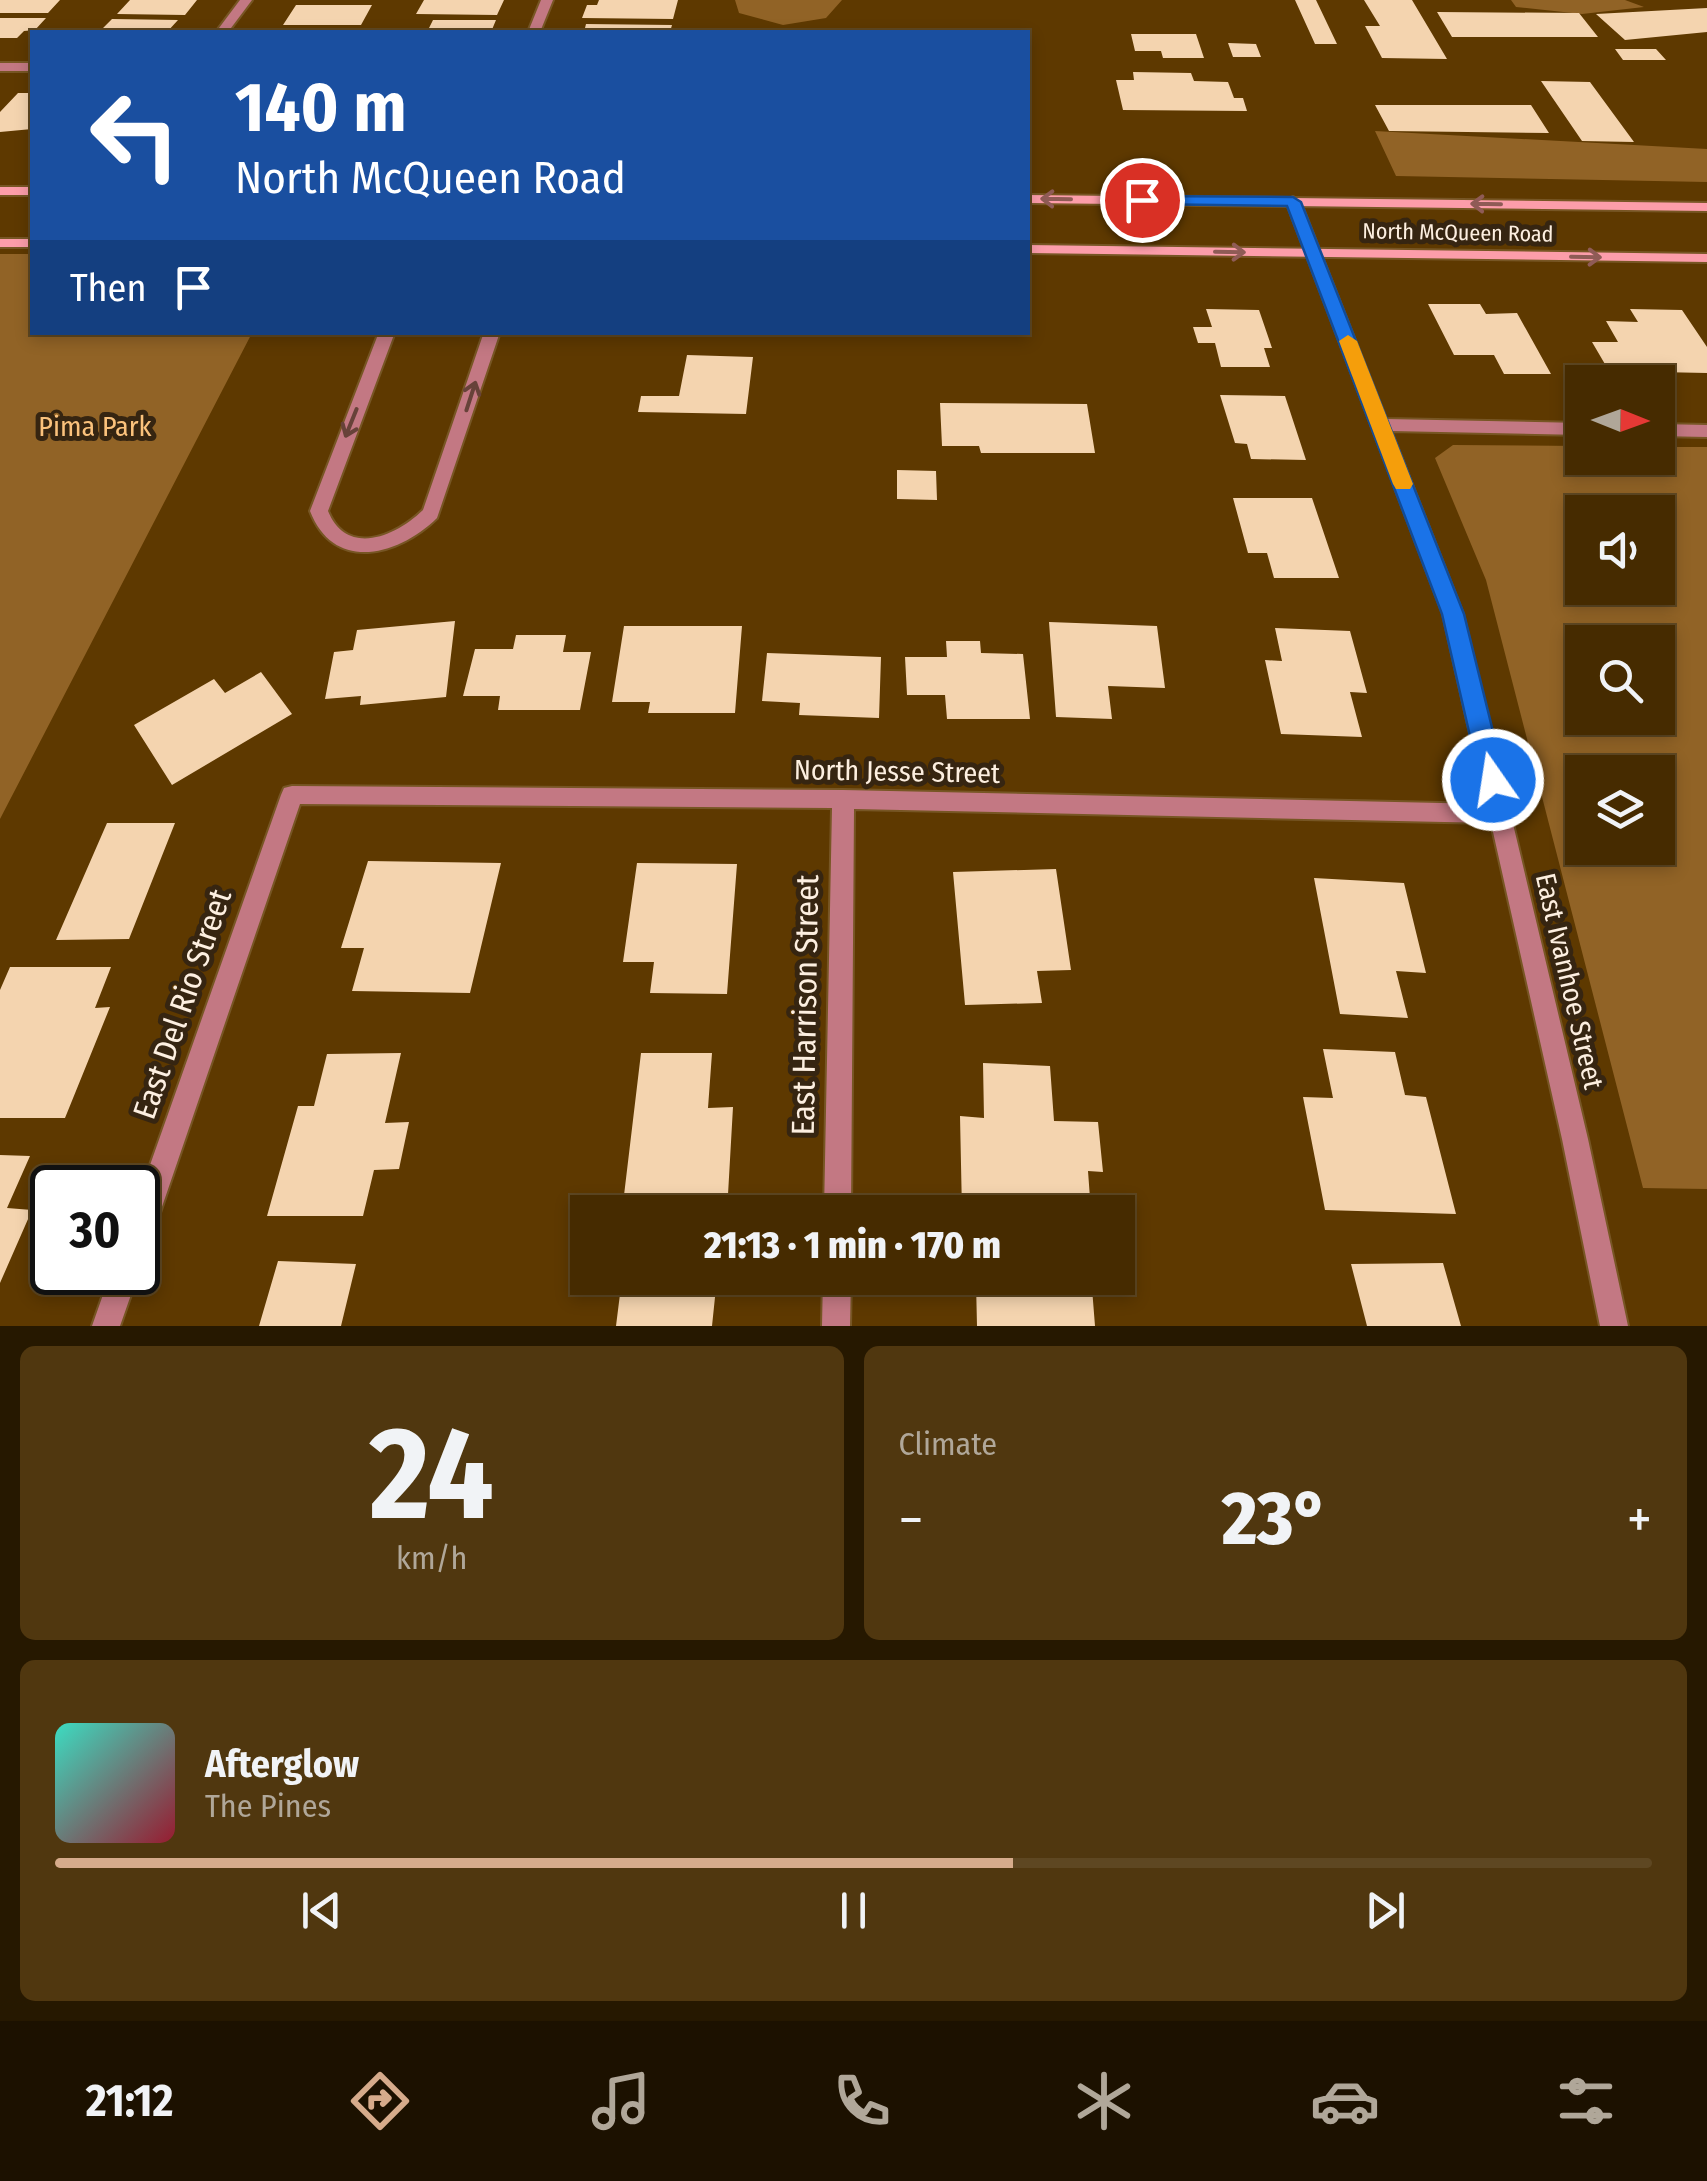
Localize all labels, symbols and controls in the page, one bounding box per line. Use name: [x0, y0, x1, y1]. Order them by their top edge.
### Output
text: 140 m: [235, 66, 407, 150]
icon: left: [70, 70, 200, 200]
text: North McQueen Road: [235, 151, 626, 205]
pin: [1100, 158, 1185, 243]
icon: arrive: [1115, 173, 1170, 228]
one-way arrow: [1040, 190, 1072, 208]
one-way arrow: [1471, 194, 1504, 214]
street label: North McQueen Road: [1362, 217, 1554, 248]
one-way arrow: [1212, 242, 1245, 262]
one-way arrow: [1570, 247, 1602, 266]
icon: arrive: [166, 260, 221, 315]
text: Then: [70, 265, 146, 311]
north arrow: [1565, 365, 1675, 475]
map controls: [1565, 365, 1675, 865]
one-way arrow: [463, 380, 481, 412]
one-way arrow: [340, 407, 358, 438]
park label: Pima Park: [38, 410, 153, 443]
button: sound: [1565, 495, 1675, 605]
button: search: [1565, 625, 1675, 735]
position arrow: [1441, 728, 1545, 832]
street label: North Jesse Street: [794, 753, 1001, 790]
button: layers: [1565, 755, 1675, 865]
street label: East Ivanhoe Street: [1529, 870, 1611, 1093]
street label: East Harrison Street: [784, 874, 826, 1136]
street label: East Del Rio Street: [125, 884, 239, 1124]
speed limit sign: 30: [30, 1165, 160, 1295]
text: 21:13 · 1 min · 170 m: [704, 1222, 1001, 1268]
text: 24: [370, 1396, 494, 1552]
text: Climate: [899, 1425, 997, 1463]
text: 23°: [1222, 1474, 1328, 1564]
text: −: [899, 1487, 923, 1553]
text: +: [1627, 1487, 1652, 1553]
text: km/h: [396, 1539, 467, 1577]
text: Afterglow: [205, 1741, 359, 1787]
text: The Pines: [205, 1787, 331, 1825]
icon: previous: [294, 1883, 349, 1938]
icon: pause: [826, 1883, 881, 1938]
icon: next: [1358, 1883, 1413, 1938]
icon: directions: [345, 2066, 415, 2136]
icon: music: [586, 2066, 656, 2136]
icon: phone: [827, 2066, 897, 2136]
icon: climate: [1069, 2066, 1139, 2136]
icon: car: [1310, 2066, 1380, 2136]
icon: filters: [1551, 2066, 1621, 2136]
text: 21:12: [86, 2074, 173, 2128]

